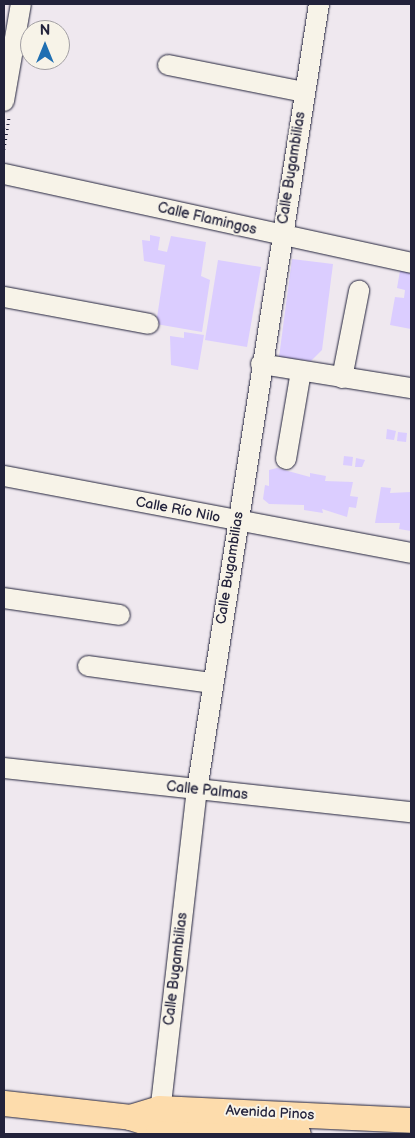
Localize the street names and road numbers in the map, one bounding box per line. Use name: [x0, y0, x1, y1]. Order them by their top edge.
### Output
street label: Calle Bugambilias: [275, 111, 309, 225]
street label: Calle Flamingos: [156, 199, 258, 239]
street label: Calle Río Nilo: [134, 494, 222, 526]
street label: Calle Bugambilias: [213, 511, 247, 625]
street label: Calle Palmas: [165, 778, 249, 804]
street label: Calle Bugambilias: [161, 912, 191, 1026]
street label: Avenida Pinos: [225, 1102, 315, 1124]

